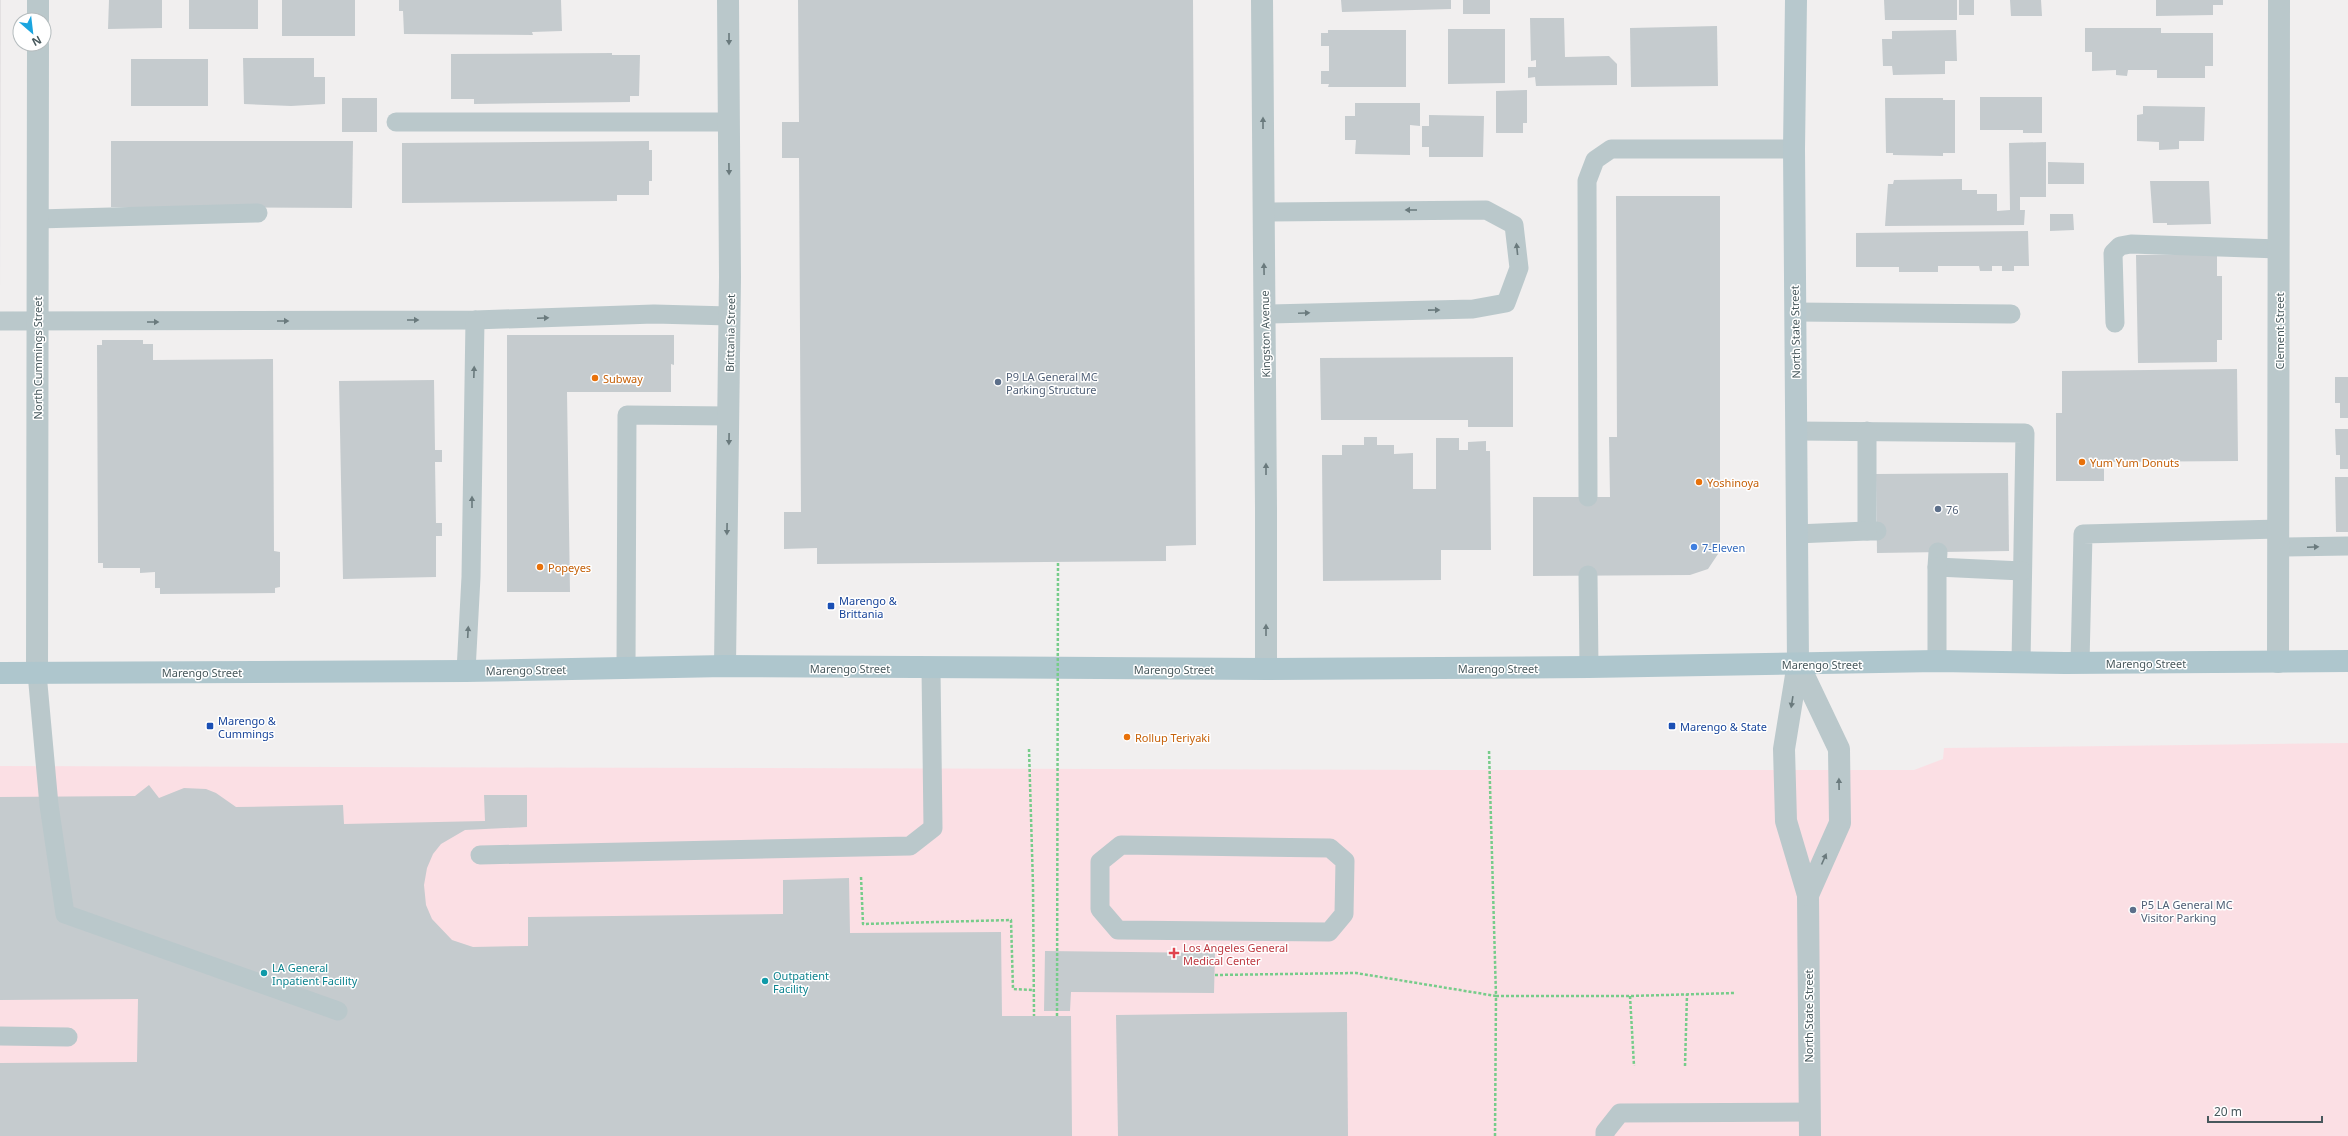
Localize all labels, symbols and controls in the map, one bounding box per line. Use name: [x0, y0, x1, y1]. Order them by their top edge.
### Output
north arrow: [12, 12, 52, 52]
text: N: [29, 33, 44, 50]
one-way arrow: [726, 33, 732, 46]
one-way arrow: [1260, 116, 1266, 129]
one-way arrow: [726, 163, 732, 176]
one-way arrow: [1404, 207, 1417, 213]
one-way arrow: [1514, 242, 1520, 255]
one-way arrow: [1261, 262, 1267, 275]
street label: North State Street: [1787, 285, 1803, 379]
street label: Kingston Avenue: [1257, 290, 1273, 378]
street label: Clement Street: [2272, 293, 2287, 369]
street label: Brittania Street: [722, 294, 738, 372]
street label: North Cummings Street: [30, 297, 45, 419]
one-way arrow: [1428, 307, 1441, 313]
one-way arrow: [1298, 310, 1311, 316]
one-way arrow: [537, 315, 550, 321]
one-way arrow: [407, 317, 420, 323]
one-way arrow: [277, 318, 290, 324]
one-way arrow: [147, 319, 160, 325]
one-way arrow: [471, 365, 477, 378]
place label: P9 LA General MC Parking Structure: [1006, 369, 1098, 397]
place label: Subway: [603, 371, 643, 386]
marker: Subway: [590, 373, 600, 383]
marker: P9 LA General MC Parking Structure: [993, 377, 1003, 387]
one-way arrow: [725, 433, 732, 445]
place label: Yum Yum Donuts: [2090, 455, 2179, 470]
marker: Yum Yum Donuts: [2077, 457, 2087, 467]
one-way arrow: [1263, 462, 1269, 475]
place label: Yoshinoya: [1707, 475, 1759, 490]
marker: Yoshinoya: [1694, 477, 1704, 487]
one-way arrow: [469, 495, 475, 508]
place label: 76: [1946, 502, 1959, 517]
marker: 76: [1933, 504, 1943, 514]
one-way arrow: [724, 523, 730, 536]
place label: 7-Eleven: [1702, 540, 1745, 555]
marker: 7-Eleven: [1689, 542, 1699, 552]
one-way arrow: [2307, 543, 2319, 550]
place label: Popeyes: [548, 560, 591, 575]
marker: Popeyes: [535, 562, 545, 572]
place label: Marengo & Brittania: [839, 593, 898, 621]
marker: Marengo & Brittania: [826, 601, 836, 611]
one-way arrow: [1263, 623, 1269, 636]
one-way arrow: [465, 626, 472, 638]
street label: Marengo Street: [2106, 656, 2186, 671]
street label: Marengo Street: [1782, 657, 1862, 672]
street label: Marengo Street: [810, 661, 890, 676]
street label: Marengo Street: [1458, 661, 1538, 676]
street label: Marengo Street: [486, 662, 566, 678]
street label: Marengo Street: [1134, 662, 1214, 677]
street label: Marengo Street: [162, 665, 242, 680]
one-way arrow: [1789, 696, 1795, 708]
place label: Marengo & Cummings: [218, 713, 277, 741]
place label: Marengo & State: [1680, 719, 1767, 734]
marker: Marengo & Cummings: [205, 721, 215, 731]
marker: Marengo & State: [1667, 721, 1677, 731]
place label: Rollup Teriyaki: [1135, 730, 1210, 745]
marker: Rollup Teriyaki: [1122, 732, 1132, 742]
one-way arrow: [1836, 777, 1842, 790]
one-way arrow: [1821, 853, 1827, 865]
place label: P5 LA General MC Visitor Parking: [2141, 897, 2233, 925]
marker: P5 LA General MC Visitor Parking: [2128, 905, 2138, 915]
place label: Los Angeles General Medical Center: [1183, 940, 1288, 968]
marker: Los Angeles General Medical Center: [1168, 947, 1180, 959]
place label: LA General Inpatient Facility: [272, 960, 358, 988]
marker: LA General Inpatient Facility: [259, 968, 269, 978]
place label: Outpatient Facility: [773, 968, 829, 996]
street label: North State Street: [1801, 969, 1816, 1063]
marker: Outpatient Facility: [760, 976, 770, 986]
scale bar: [2208, 1098, 2322, 1124]
text: 20 m: [2214, 1103, 2242, 1120]

